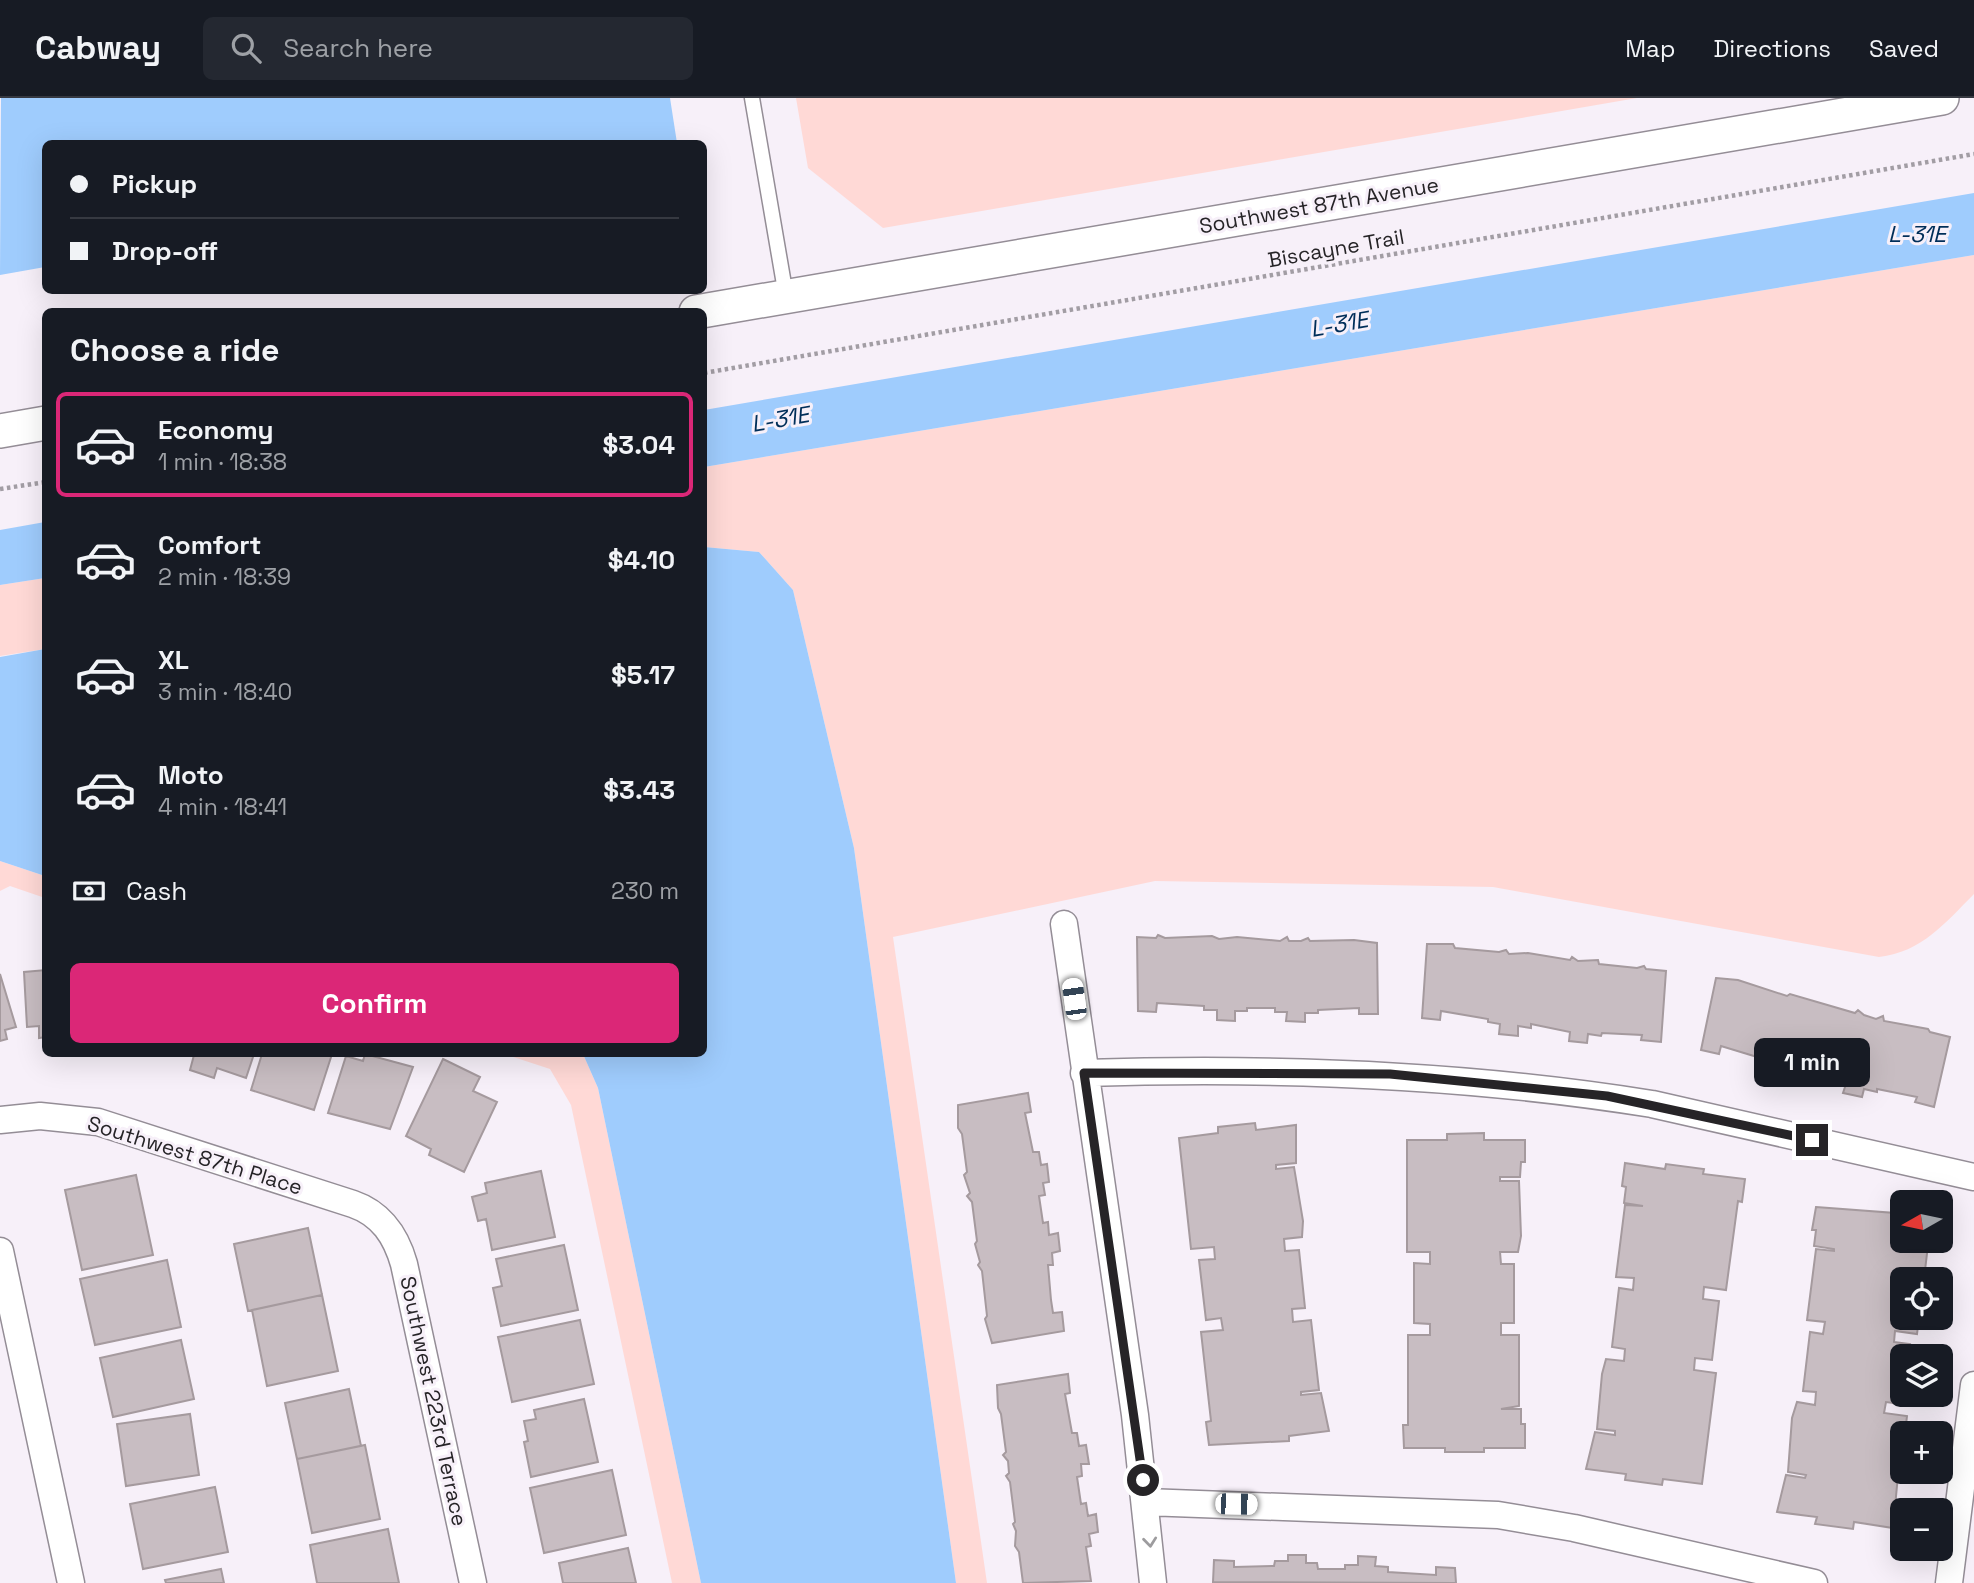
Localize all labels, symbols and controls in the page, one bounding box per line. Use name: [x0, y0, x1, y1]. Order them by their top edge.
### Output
search box: [203, 17, 693, 80]
text: Cabway: [35, 27, 161, 69]
icon: search: [227, 29, 265, 67]
text: Search here: [283, 31, 433, 65]
text: Map: [1625, 33, 1675, 64]
text: Directions: [1713, 33, 1831, 64]
text: Saved: [1869, 33, 1939, 64]
text: Pickup: [112, 167, 197, 201]
street label: Southwest 87th Avenue: [1197, 171, 1441, 239]
water label: L-31E: [1888, 219, 1949, 249]
street label: Biscayne Trail: [1266, 223, 1406, 273]
text: Drop-off: [112, 234, 218, 268]
water label: L-31E: [1308, 304, 1373, 344]
text: Choose a ride: [70, 330, 280, 370]
water label: L-31E: [749, 399, 814, 439]
icon: car: [74, 413, 137, 476]
text: Economy: [158, 413, 274, 447]
text: $3.04: [603, 428, 675, 462]
text: 1 min · 18:38: [158, 447, 287, 477]
icon: car: [74, 528, 137, 591]
text: Comfort: [158, 528, 261, 562]
text: $4.10: [608, 543, 675, 577]
text: 2 min · 18:39: [158, 562, 291, 592]
icon: car: [74, 643, 137, 706]
text: XL: [158, 643, 189, 677]
text: $5.17: [611, 658, 675, 692]
text: 3 min · 18:40: [158, 677, 292, 707]
icon: car: [74, 758, 137, 821]
text: Moto: [158, 758, 224, 792]
text: $3.43: [603, 773, 675, 807]
text: 4 min · 18:41: [158, 792, 287, 822]
icon: cash: [70, 872, 108, 910]
text: Cash: [126, 874, 187, 908]
text: 230 m: [611, 876, 679, 906]
button: Confirm: [70, 963, 679, 1043]
car: [1061, 977, 1088, 1021]
callout: 1 min: [1754, 1038, 1870, 1088]
text: 1 min: [1784, 1047, 1840, 1077]
street label: Southwest 87th Place: [84, 1109, 306, 1201]
route end: [1796, 1124, 1828, 1156]
north arrow: [1890, 1190, 1953, 1253]
map controls: [1890, 1190, 1953, 1561]
button: locate: [1890, 1267, 1953, 1330]
street label: Southwest 223rd Terrace: [394, 1274, 474, 1528]
button: layers: [1890, 1344, 1953, 1407]
button: +: [1890, 1421, 1953, 1484]
route start: [1127, 1464, 1159, 1496]
car: [1215, 1493, 1258, 1515]
button: −: [1890, 1498, 1953, 1561]
one-way arrow: [1142, 1537, 1157, 1548]

